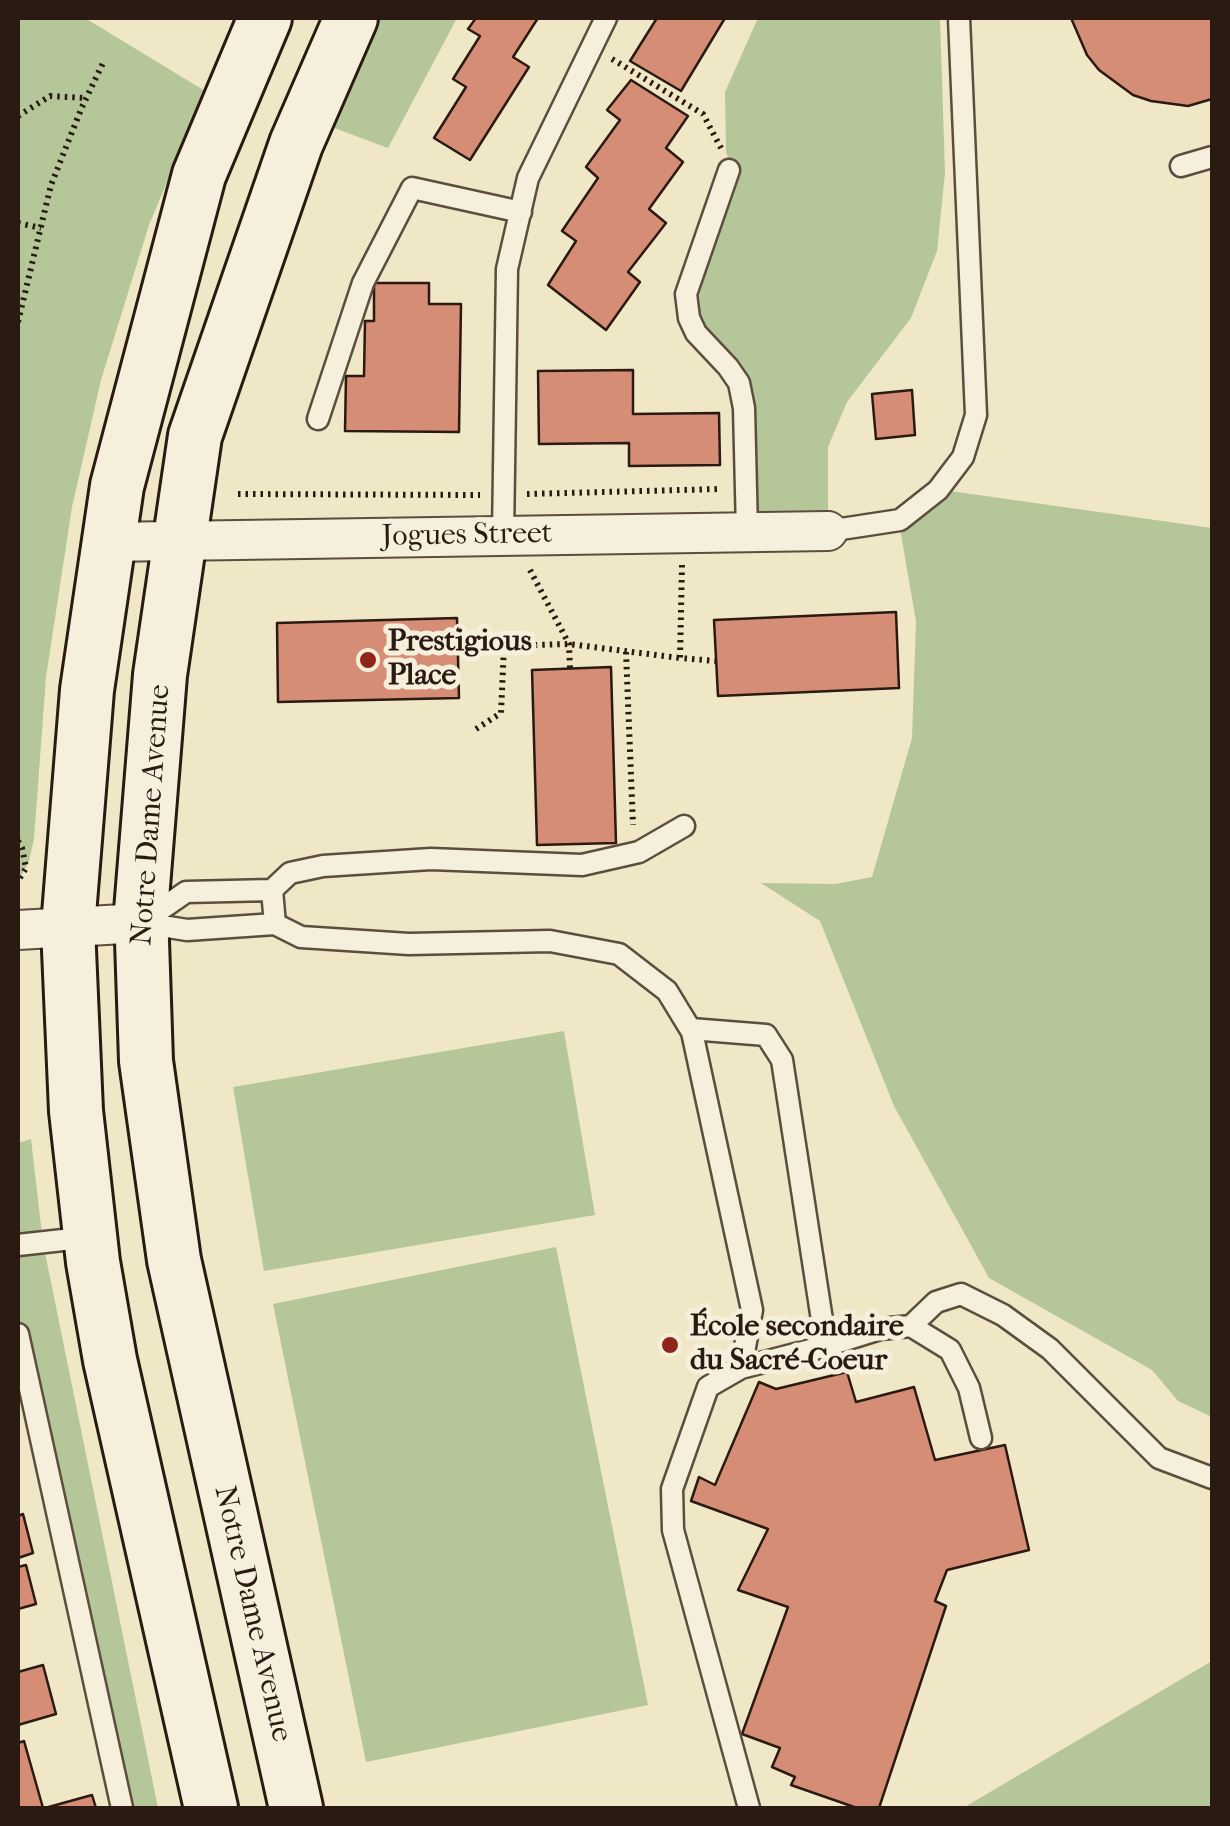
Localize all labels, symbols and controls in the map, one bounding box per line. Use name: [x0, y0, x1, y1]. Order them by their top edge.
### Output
street label: Jogues Street: [381, 517, 553, 555]
place label: Prestigious Place: [388, 625, 532, 696]
marker: Prestigious Place: [357, 649, 379, 671]
street label: Notre Dame Avenue: [125, 683, 179, 947]
place label: École secondaire du Sacré-Coeur: [690, 1310, 904, 1380]
marker: École secondaire du Sacré-Coeur: [659, 1334, 681, 1356]
street label: Notre Dame Avenue: [205, 1483, 299, 1745]

